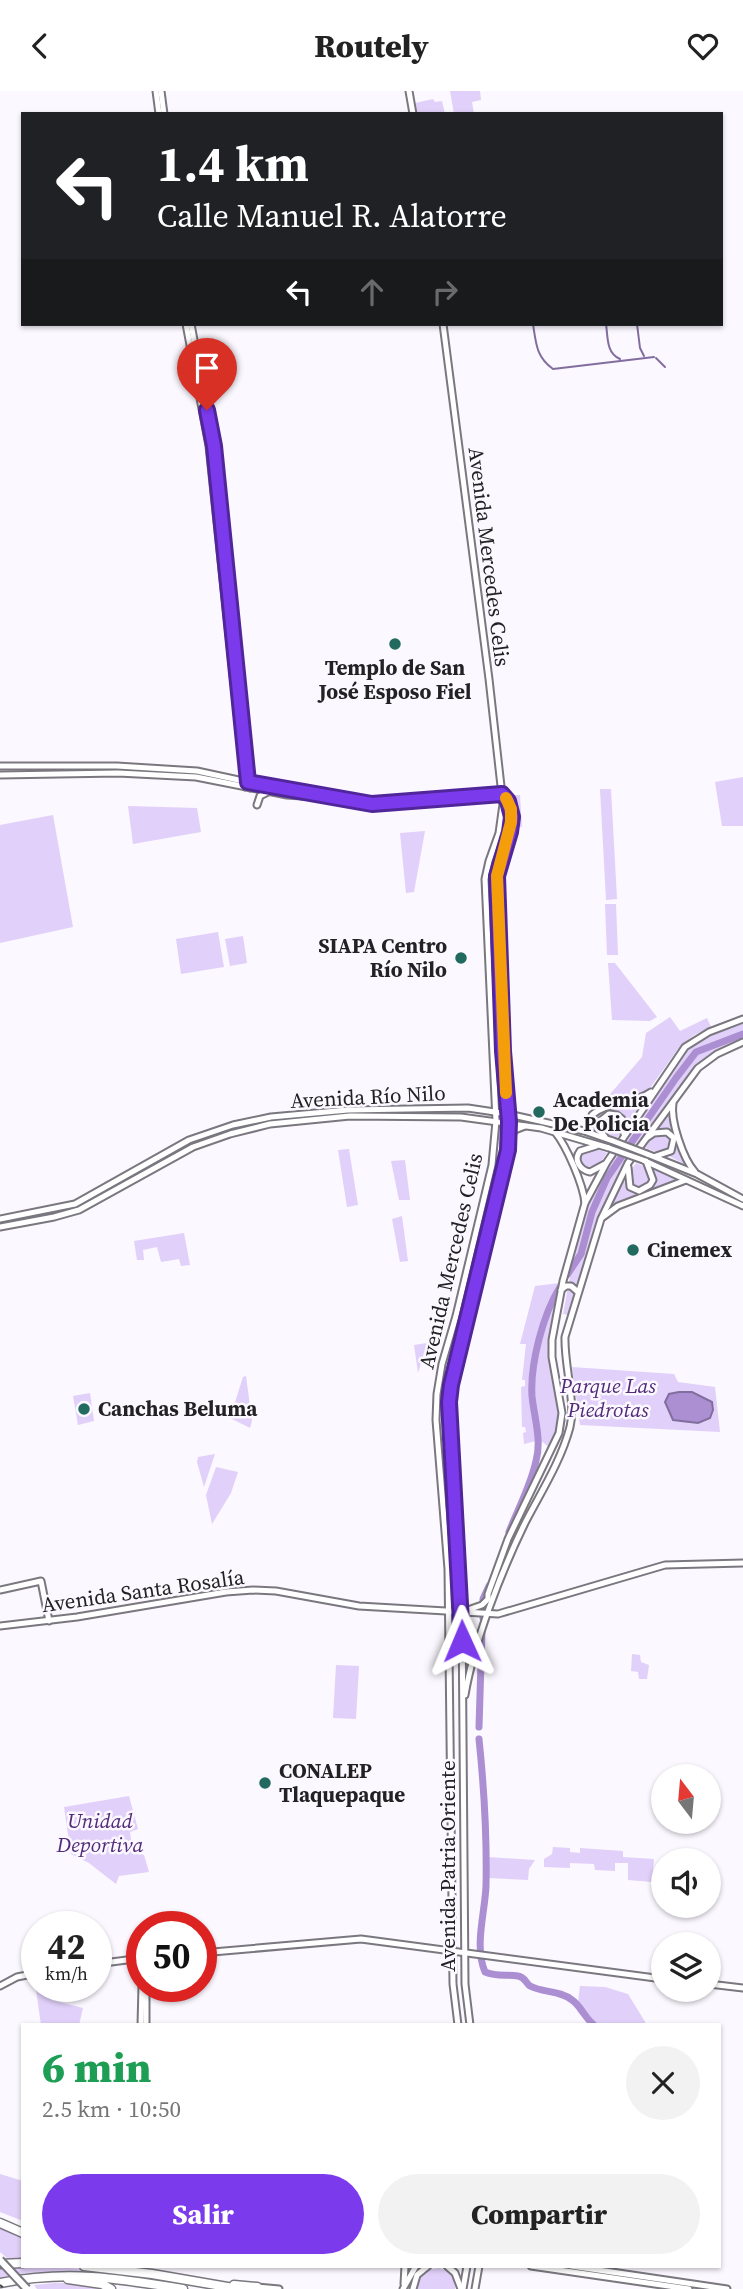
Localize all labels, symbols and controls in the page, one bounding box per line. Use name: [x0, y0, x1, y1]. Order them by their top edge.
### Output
text: Routely: [314, 24, 429, 68]
icon: back: [21, 27, 59, 65]
icon: heart: [684, 27, 722, 65]
text: 1.4 km: [157, 130, 309, 197]
icon: left: [42, 140, 133, 231]
text: Calle Manuel R. Alatorre: [157, 194, 507, 238]
icon: left: [280, 273, 318, 311]
icon: ahead: [353, 273, 391, 311]
icon: right: [426, 273, 464, 311]
pin: [177, 338, 237, 410]
icon: arrive: [188, 349, 226, 387]
street label: Avenida Mercedes Celis: [462, 446, 517, 668]
marker: Templo de San José Esposo Fiel: [387, 636, 403, 652]
place label: Templo de San José Esposo Fiel: [317, 653, 472, 706]
place label: SIAPA Centro Río Nilo: [318, 931, 447, 984]
marker: SIAPA Centro Río Nilo: [453, 950, 469, 966]
street label: Avenida Río Nilo: [289, 1078, 446, 1115]
place label: Academia De Policia: [553, 1085, 650, 1138]
marker: Academia De Policia: [531, 1104, 547, 1120]
street label: Avenida Mercedes Celis: [412, 1150, 489, 1372]
place label: Cinemex: [647, 1235, 732, 1264]
marker: Cinemex: [625, 1242, 641, 1258]
park label: Parque Las Piedrotas: [559, 1371, 656, 1424]
place label: Canchas Beluma: [98, 1394, 258, 1423]
marker: Canchas Beluma: [76, 1401, 92, 1417]
street label: Avenida Santa Rosalía: [40, 1562, 246, 1619]
position arrow: [425, 1604, 499, 1678]
place label: CONALEP Tlaquepaque: [279, 1756, 405, 1809]
street label: Avenida Patria Oriente: [433, 1760, 462, 1972]
north arrow: [651, 1764, 721, 1834]
map controls: [651, 1764, 721, 2002]
marker: CONALEP Tlaquepaque: [257, 1775, 273, 1791]
park label: Unidad Deportiva: [56, 1806, 143, 1859]
button: sound: [651, 1848, 721, 1918]
speed limit sign: 50: [126, 1911, 217, 2002]
text: 42: [48, 1923, 85, 1971]
button: layers: [651, 1932, 721, 2002]
text: km/h: [45, 1961, 88, 1986]
text: 6 min: [42, 2038, 152, 2096]
button: close: [626, 2046, 700, 2120]
text: 2.5 km · 10:50: [42, 2093, 181, 2125]
button: Salir: [42, 2174, 364, 2254]
button: Compartir: [378, 2174, 700, 2254]

